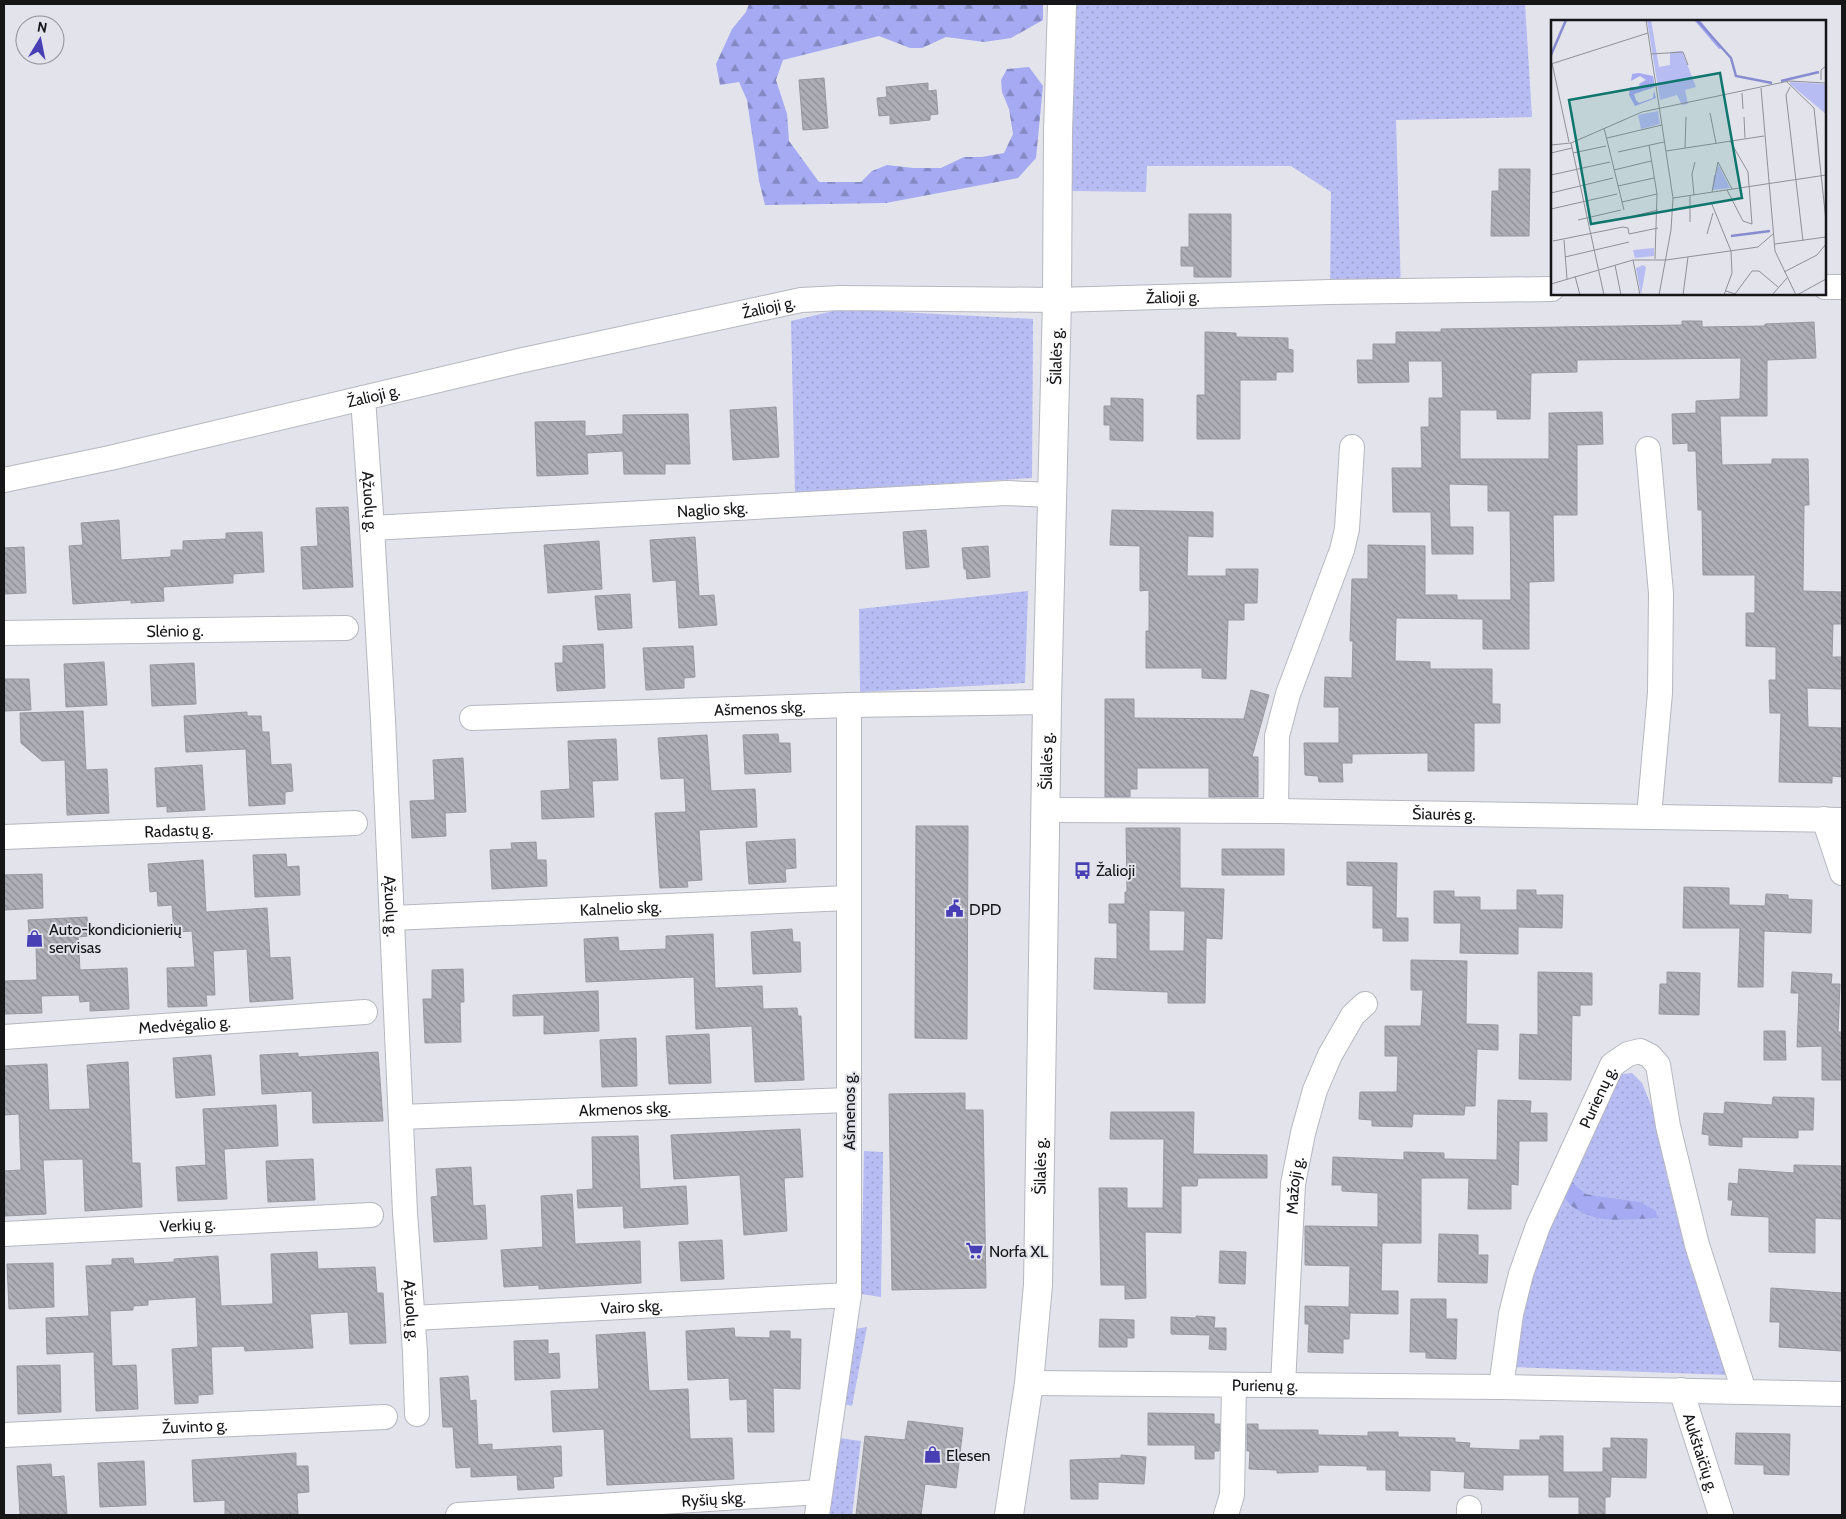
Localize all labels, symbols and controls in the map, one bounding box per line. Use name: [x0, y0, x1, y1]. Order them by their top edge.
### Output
north arrow: [15, 15, 65, 65]
text: N: [36, 17, 49, 37]
inset map: [1551, 20, 1826, 295]
street label: Žalioji g.: [1145, 286, 1200, 307]
street label: Žalioji g.: [740, 292, 797, 322]
street label: Šilalės g.: [1045, 327, 1066, 385]
street label: Žalioji g.: [345, 380, 402, 411]
street label: Ąžuolų g.: [359, 470, 382, 533]
street label: Naglio skg.: [676, 498, 749, 521]
street label: Slėnio g.: [146, 621, 204, 640]
street label: Ašmenos skg.: [714, 697, 806, 719]
street label: Šilalės g.: [1036, 732, 1056, 790]
street label: Šiaurės g.: [1412, 804, 1476, 824]
street label: Radastų g.: [144, 819, 214, 841]
bus stop icon: Žalioji: [1072, 860, 1092, 880]
place label: Žalioji: [1096, 861, 1135, 880]
street label: Ąžuolų g.: [380, 875, 402, 937]
street label: Kalnelio skg.: [579, 897, 662, 919]
public building icon: DPD: [945, 899, 965, 919]
place label: DPD: [969, 900, 1001, 919]
place label: Auto-kondicionierių servisas: [49, 920, 182, 957]
shop icon: Auto-kondicionierių servisas: [25, 928, 45, 948]
street label: Medvėgalio g.: [138, 1012, 231, 1037]
street label: Purienų g.: [1575, 1063, 1620, 1131]
street label: Ašmenos g.: [840, 1072, 859, 1150]
street label: Akmenos skg.: [578, 1097, 671, 1120]
street label: Šilalės g.: [1030, 1137, 1050, 1195]
street label: Mažoji g.: [1282, 1155, 1308, 1215]
street label: Verkių g.: [159, 1214, 216, 1235]
supermarket icon: Norfa XL: [965, 1241, 985, 1261]
place label: Norfa XL: [989, 1242, 1048, 1261]
street label: Ąžuolų g.: [400, 1279, 424, 1342]
street label: Vairo skg.: [600, 1295, 663, 1318]
street label: Purienų g.: [1232, 1375, 1298, 1395]
street label: Aukštaičių g.: [1680, 1411, 1723, 1495]
street label: Žuvinto g.: [161, 1415, 228, 1437]
shop icon: Elesen: [922, 1445, 942, 1465]
place label: Elesen: [946, 1446, 991, 1465]
street label: Ryšių skg.: [681, 1487, 746, 1510]

